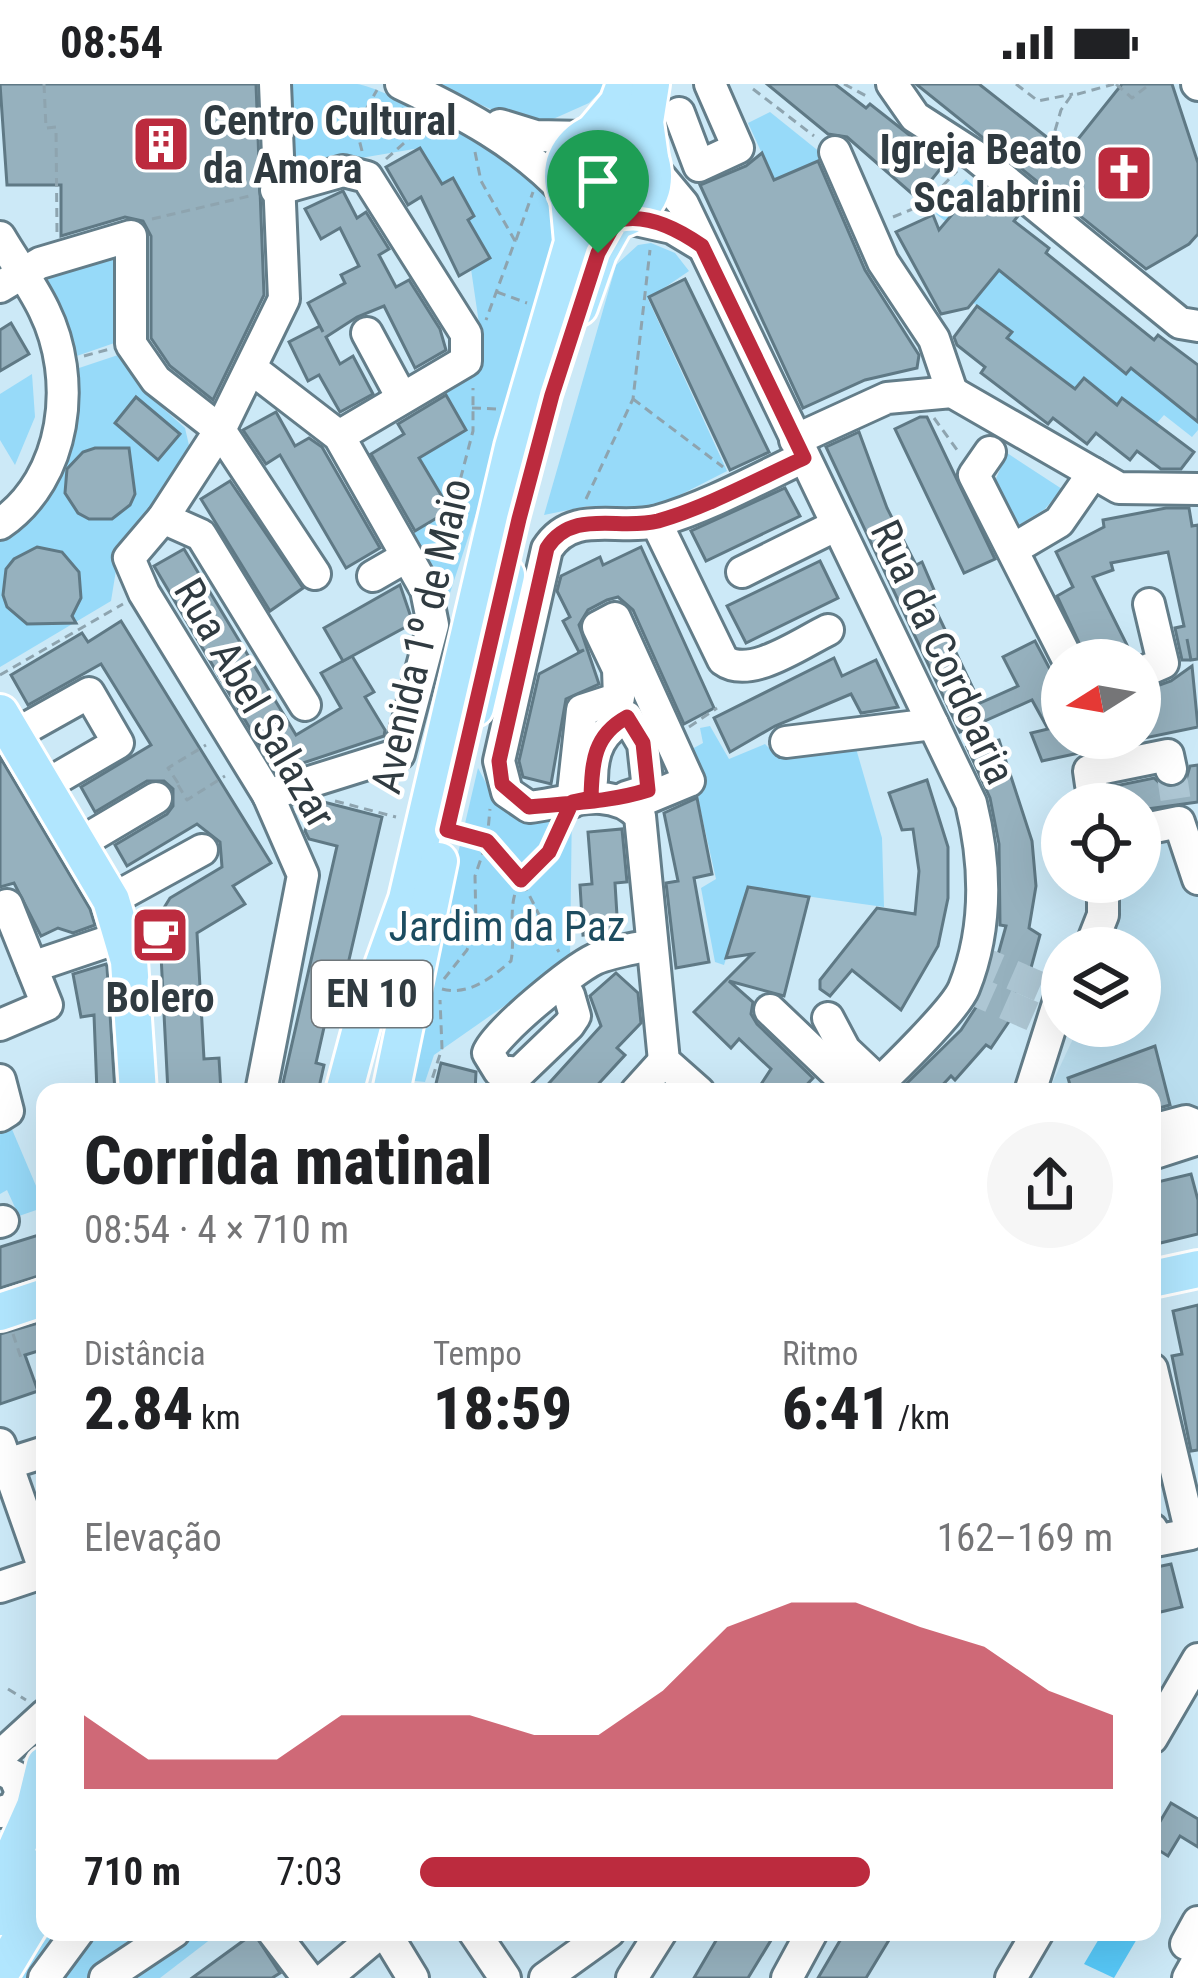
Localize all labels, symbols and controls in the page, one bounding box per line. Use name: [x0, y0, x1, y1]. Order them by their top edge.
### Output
text: 08:54: [60, 16, 163, 69]
place label: Centro Cultural da Amora: [203, 96, 457, 193]
building icon: Centro Cultural da Amora: [130, 113, 192, 175]
place label: Igreja Beato Scalabrini: [880, 125, 1082, 222]
pin: [547, 130, 649, 253]
church icon: Igreja Beato Scalabrini: [1093, 142, 1155, 204]
icon: arrive: [565, 148, 631, 214]
street label: Avenida 1º de Maio: [361, 474, 481, 798]
street label: Rua da Cordoaria: [861, 513, 1025, 791]
street label: Rua Abel Salazar: [164, 570, 346, 836]
north arrow: [1041, 639, 1161, 759]
map controls: [1041, 639, 1161, 1047]
button: locate: [1041, 783, 1161, 903]
park label: Jardim da Paz: [389, 902, 625, 951]
cafe icon: Bolero: [129, 904, 191, 966]
button: layers: [1041, 927, 1161, 1047]
road number: EN 10: [312, 961, 432, 1027]
place label: Bolero: [105, 973, 215, 1022]
button: share: [987, 1122, 1113, 1248]
text: Corrida matinal: [84, 1123, 492, 1200]
text: 08:54 · 4 × 710 m: [84, 1207, 349, 1253]
text: Distância: [84, 1334, 206, 1373]
text: Tempo: [433, 1334, 522, 1373]
text: Ritmo: [782, 1334, 858, 1373]
text: 2.84: [84, 1373, 193, 1444]
text: 18:59: [433, 1373, 572, 1444]
text: 6:41: [782, 1373, 890, 1444]
text: km: [193, 1398, 241, 1437]
text: /km: [890, 1398, 950, 1437]
text: Elevação: [84, 1515, 222, 1561]
text: 162–169 m: [937, 1515, 1113, 1561]
text: 710 m: [84, 1849, 181, 1895]
text: 7:03: [276, 1849, 343, 1895]

